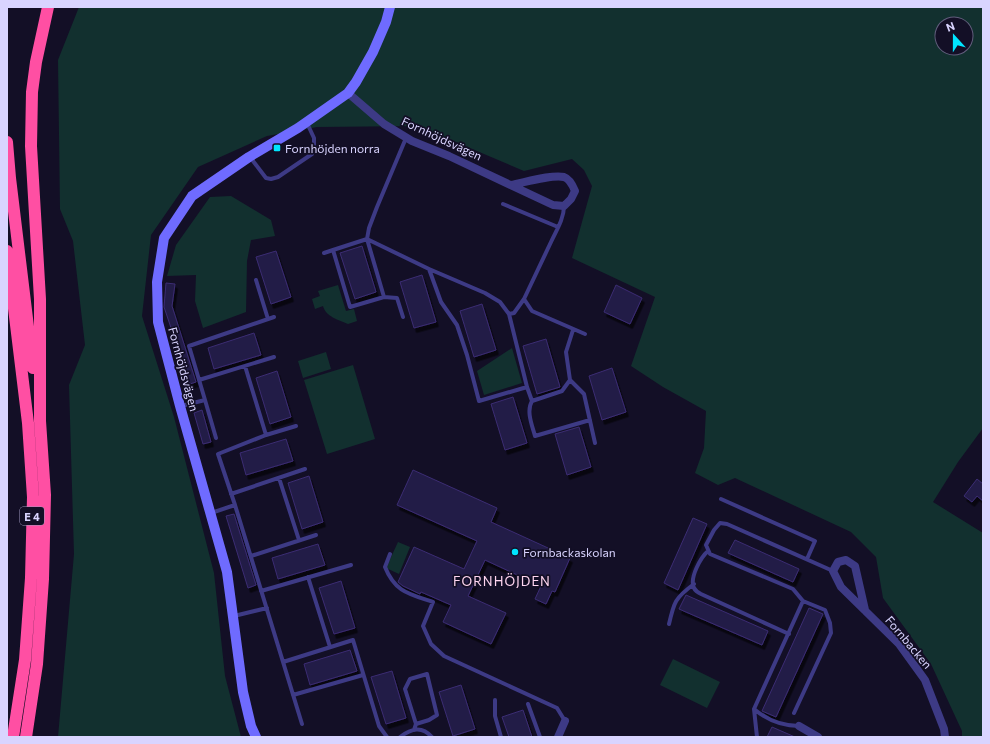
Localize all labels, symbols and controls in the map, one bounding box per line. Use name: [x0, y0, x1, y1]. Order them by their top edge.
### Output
north arrow: [934, 16, 974, 56]
text: N: [944, 19, 956, 34]
street label: Fornhöjdsvägen: [400, 113, 484, 163]
place label: Fornhöjden norra: [285, 141, 380, 155]
marker: Fornhöjden norra: [272, 143, 282, 153]
street label: Fornhöjdsvägen: [166, 325, 202, 413]
road number: E 4: [20, 507, 44, 525]
place label: Fornbackaskolan: [523, 545, 616, 559]
marker: Fornbackaskolan: [510, 547, 520, 557]
district label: FORNHÖJDEN: [453, 573, 551, 589]
street label: Fornbacken: [883, 613, 935, 671]

